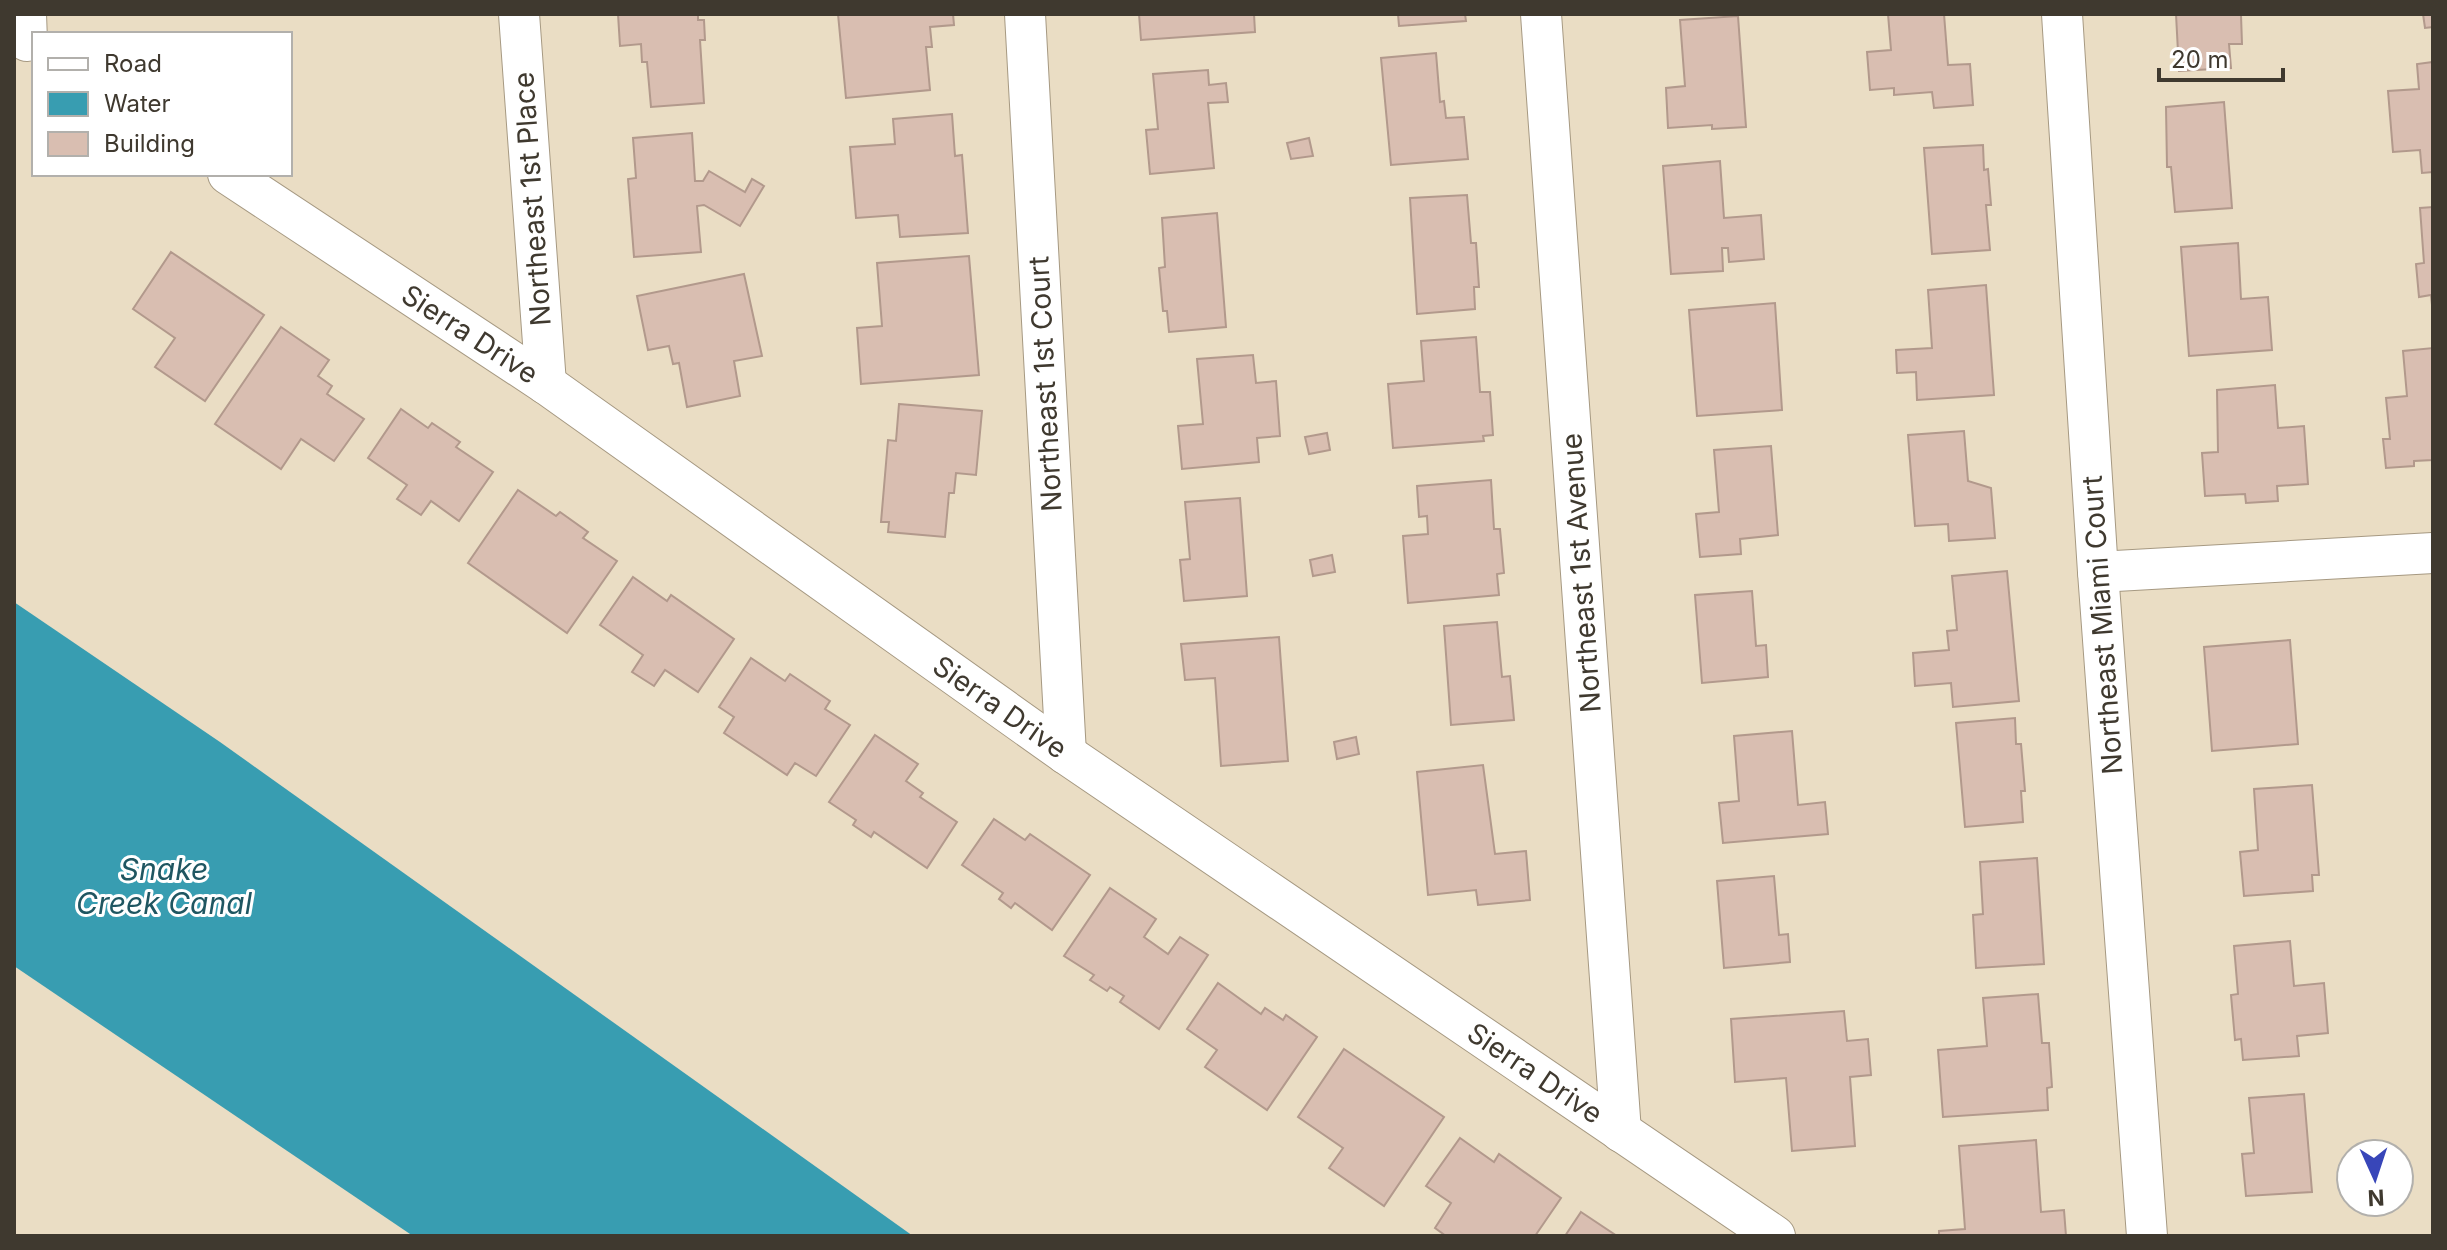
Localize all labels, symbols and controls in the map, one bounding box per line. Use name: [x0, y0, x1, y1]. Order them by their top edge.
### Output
legend: [32, 32, 292, 176]
scale bar: [2159, 32, 2283, 82]
text: 20 m: [2171, 45, 2229, 74]
text: Road: [104, 49, 162, 78]
street label: Northeast 1st Place: [506, 71, 558, 327]
text: Water: [104, 89, 171, 118]
text: Building: [104, 129, 195, 158]
street label: Northeast 1st Court: [1021, 255, 1069, 513]
street label: Sierra Drive: [395, 277, 545, 391]
street label: Northeast 1st Avenue: [1554, 432, 1608, 714]
street label: Northeast Miami Court: [2075, 474, 2129, 776]
street label: Sierra Drive: [926, 648, 1074, 766]
water label: Snake Creek Canal: [76, 851, 253, 921]
street label: Sierra Drive: [1461, 1015, 1609, 1131]
north arrow: [2335, 1138, 2415, 1218]
text: N: [2367, 1185, 2385, 1211]

